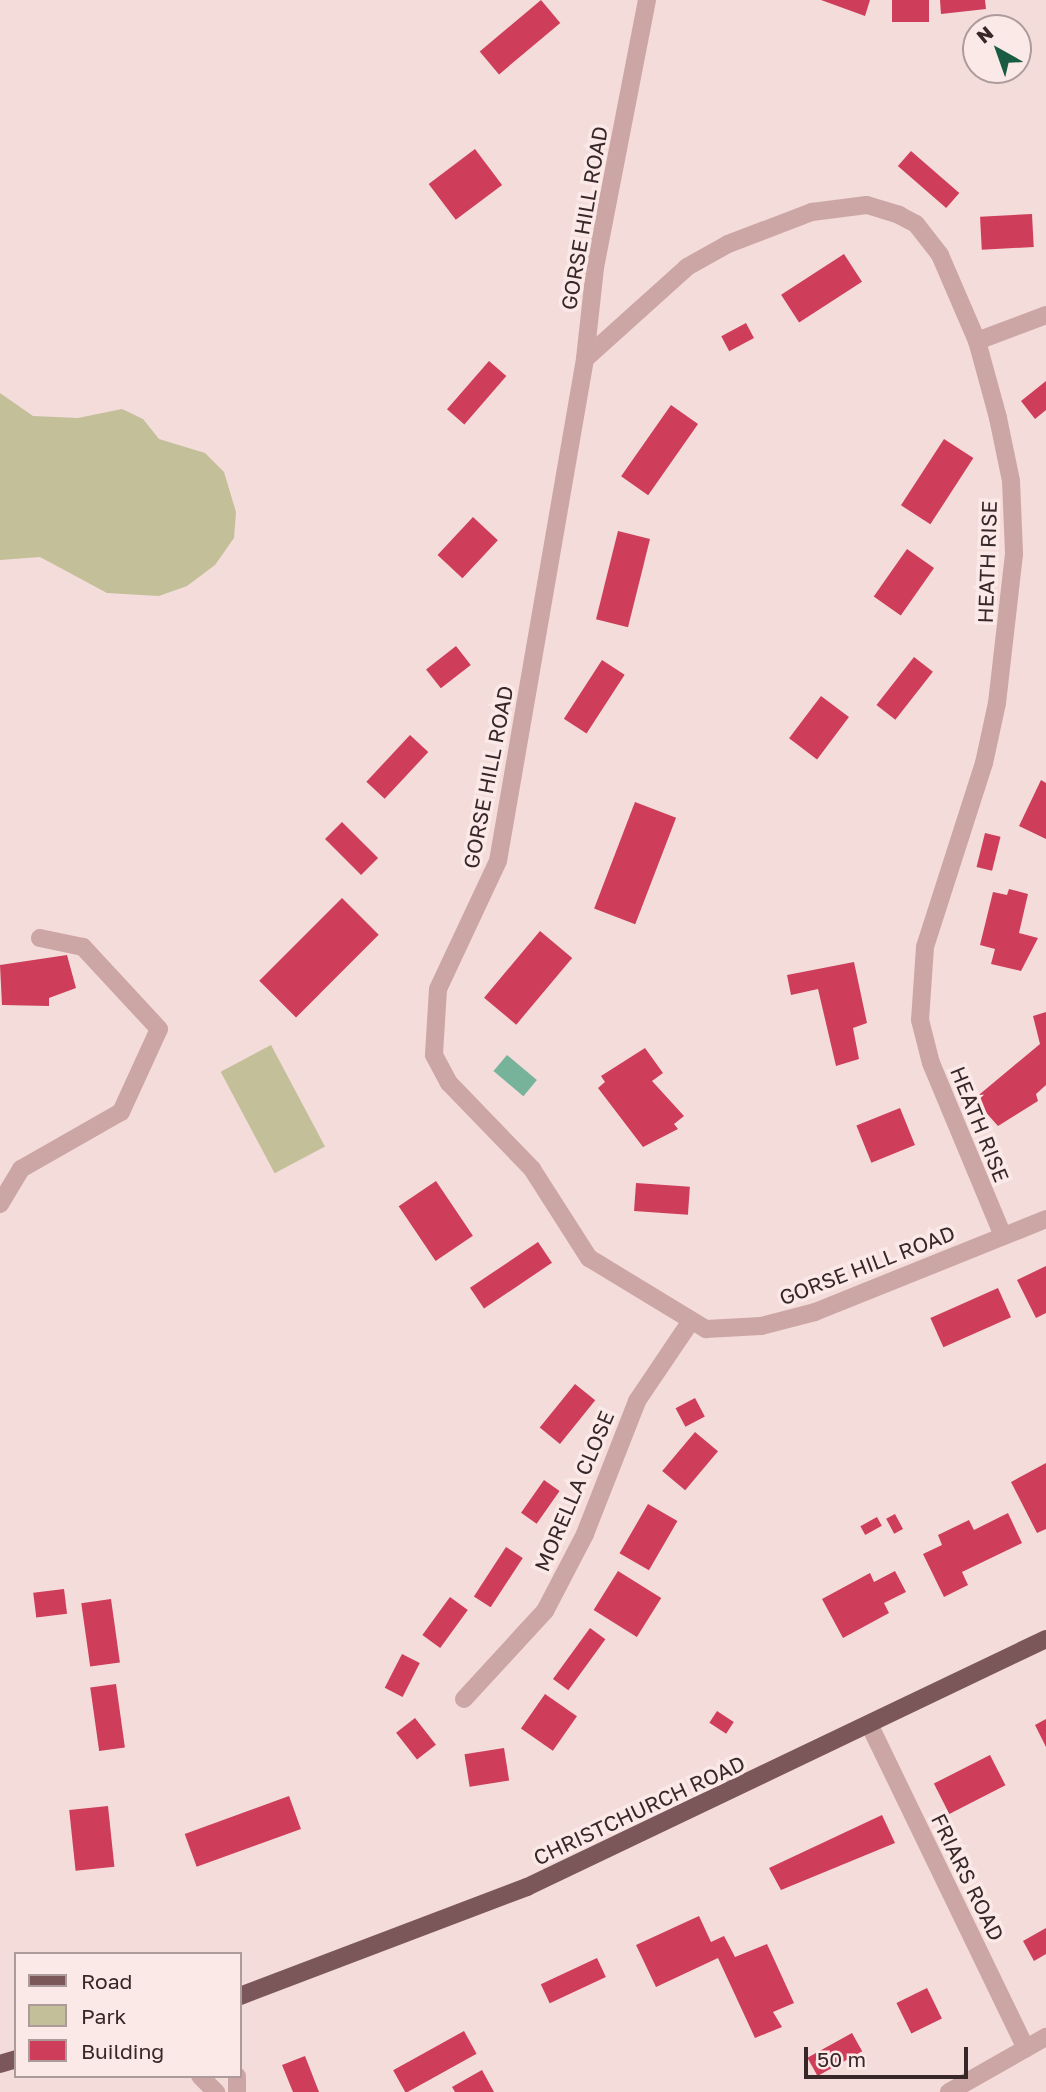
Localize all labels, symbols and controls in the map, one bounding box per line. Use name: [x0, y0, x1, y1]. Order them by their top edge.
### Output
north arrow: [962, 14, 1032, 84]
text: N: [972, 21, 997, 48]
street label: GORSE HILL ROAD: [555, 124, 613, 312]
street label: HEATH RISE: [972, 500, 1002, 624]
street label: GORSE HILL ROAD: [458, 683, 518, 871]
street label: HEATH RISE: [945, 1062, 1015, 1186]
street label: GORSE HILL ROAD: [776, 1220, 958, 1310]
street label: MORELLA CLOSE: [529, 1407, 619, 1575]
street label: CHRISTCHURCH ROAD: [529, 1750, 749, 1870]
street label: FRIARS ROAD: [926, 1809, 1010, 1945]
legend: [14, 1952, 242, 2078]
text: Road: [81, 1968, 132, 1994]
text: Park: [81, 2003, 126, 2029]
scale bar: [808, 2032, 972, 2076]
text: Building: [81, 2038, 164, 2064]
text: 50 m: [817, 2046, 866, 2072]

